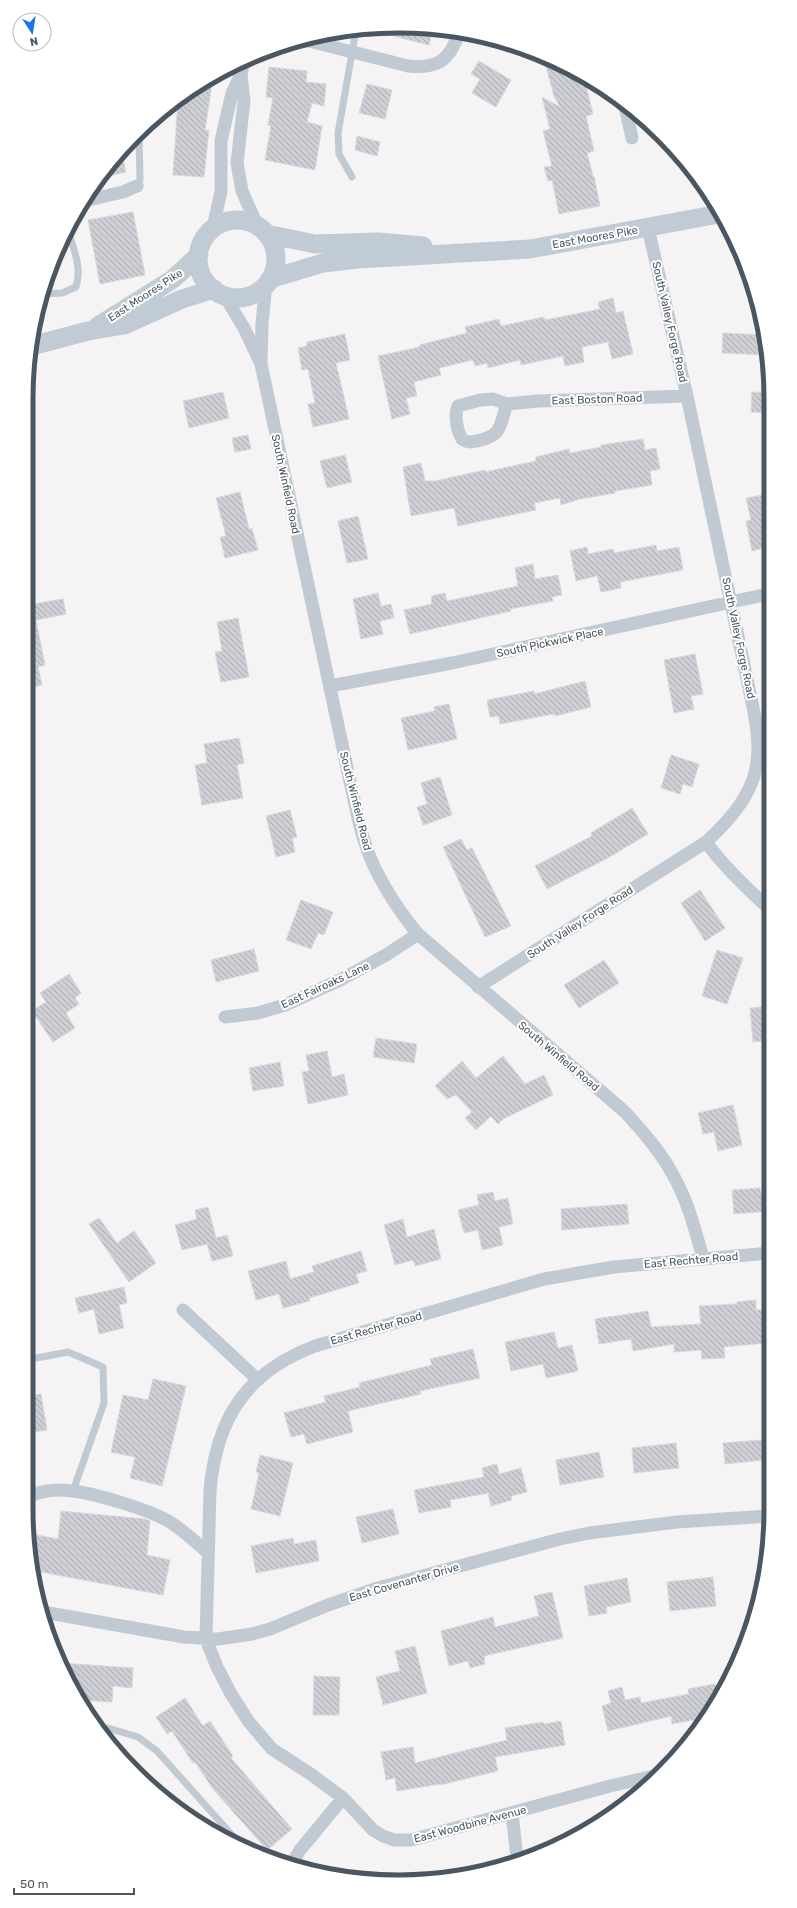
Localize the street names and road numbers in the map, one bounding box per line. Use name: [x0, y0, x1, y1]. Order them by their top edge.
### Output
street label: East Moores Pike: [551, 224, 639, 251]
street label: South Valley Forge Road: [649, 260, 690, 384]
street label: East Moores Pike: [105, 266, 185, 324]
street label: East Boston Road: [551, 391, 643, 408]
street label: South Winfield Road: [269, 433, 302, 535]
street label: South Valley Forge Road: [719, 576, 758, 700]
street label: South Pickwick Place: [496, 625, 605, 660]
street label: South Winfield Road: [337, 750, 374, 852]
street label: South Valley Forge Road: [525, 883, 636, 962]
street label: East Fairoaks Lane: [279, 959, 371, 1012]
street label: South Winfield Road: [516, 1019, 602, 1094]
street label: East Rechter Road: [643, 1250, 739, 1271]
street label: East Rechter Road: [329, 1309, 423, 1348]
street label: East Covenanter Drive: [348, 1561, 461, 1604]
street label: East Woodbine Avenue: [412, 1803, 528, 1846]

